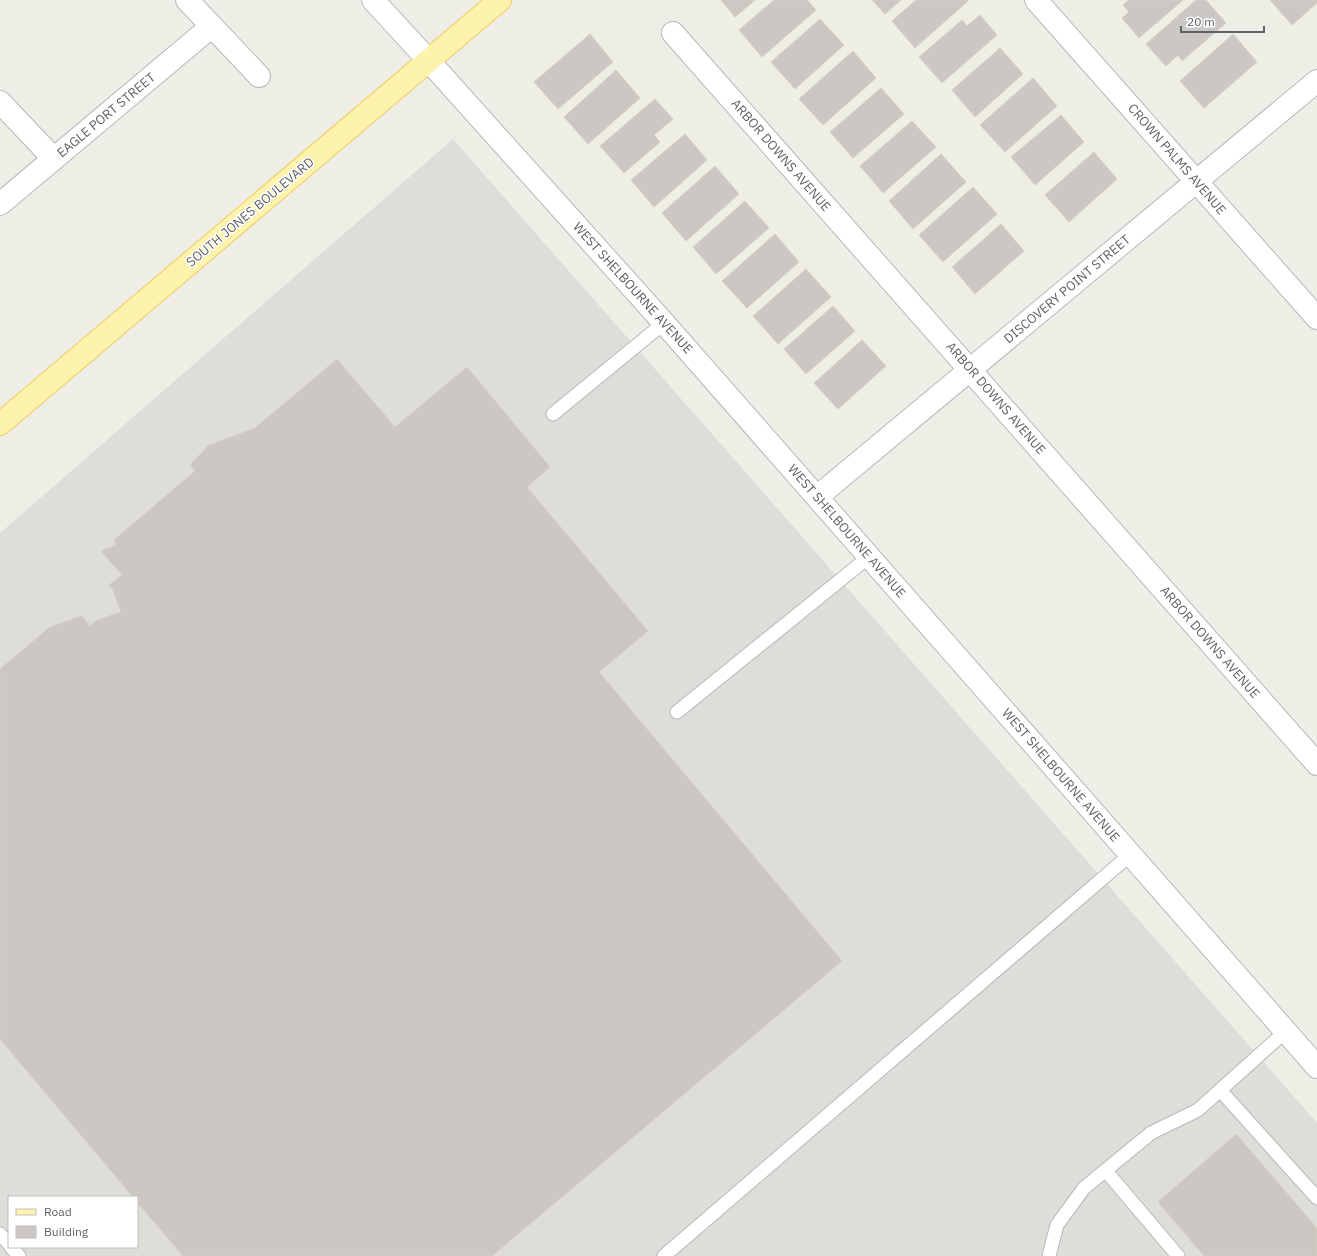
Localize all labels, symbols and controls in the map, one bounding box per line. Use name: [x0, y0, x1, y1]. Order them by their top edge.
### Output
scale bar: [1181, 8, 1264, 34]
text: 20 m: [1187, 14, 1215, 29]
street label: EAGLE PORT STREET: [53, 69, 159, 161]
street label: ARBOR DOWNS AVENUE: [727, 95, 835, 215]
street label: CROWN PALMS AVENUE: [1124, 100, 1230, 218]
street label: SOUTH JONES BOULEVARD: [183, 154, 317, 270]
street label: WEST SHELBOURNE AVENUE: [569, 219, 697, 357]
street label: DISCOVERY POINT STREET: [1000, 231, 1134, 347]
street label: ARBOR DOWNS AVENUE: [942, 338, 1050, 458]
street label: WEST SHELBOURNE AVENUE: [784, 461, 910, 601]
street label: ARBOR DOWNS AVENUE: [1156, 582, 1264, 702]
street label: WEST SHELBOURNE AVENUE: [998, 705, 1124, 845]
legend: [8, 1196, 138, 1248]
text: Road: [44, 1204, 72, 1219]
text: Building: [44, 1224, 89, 1239]

